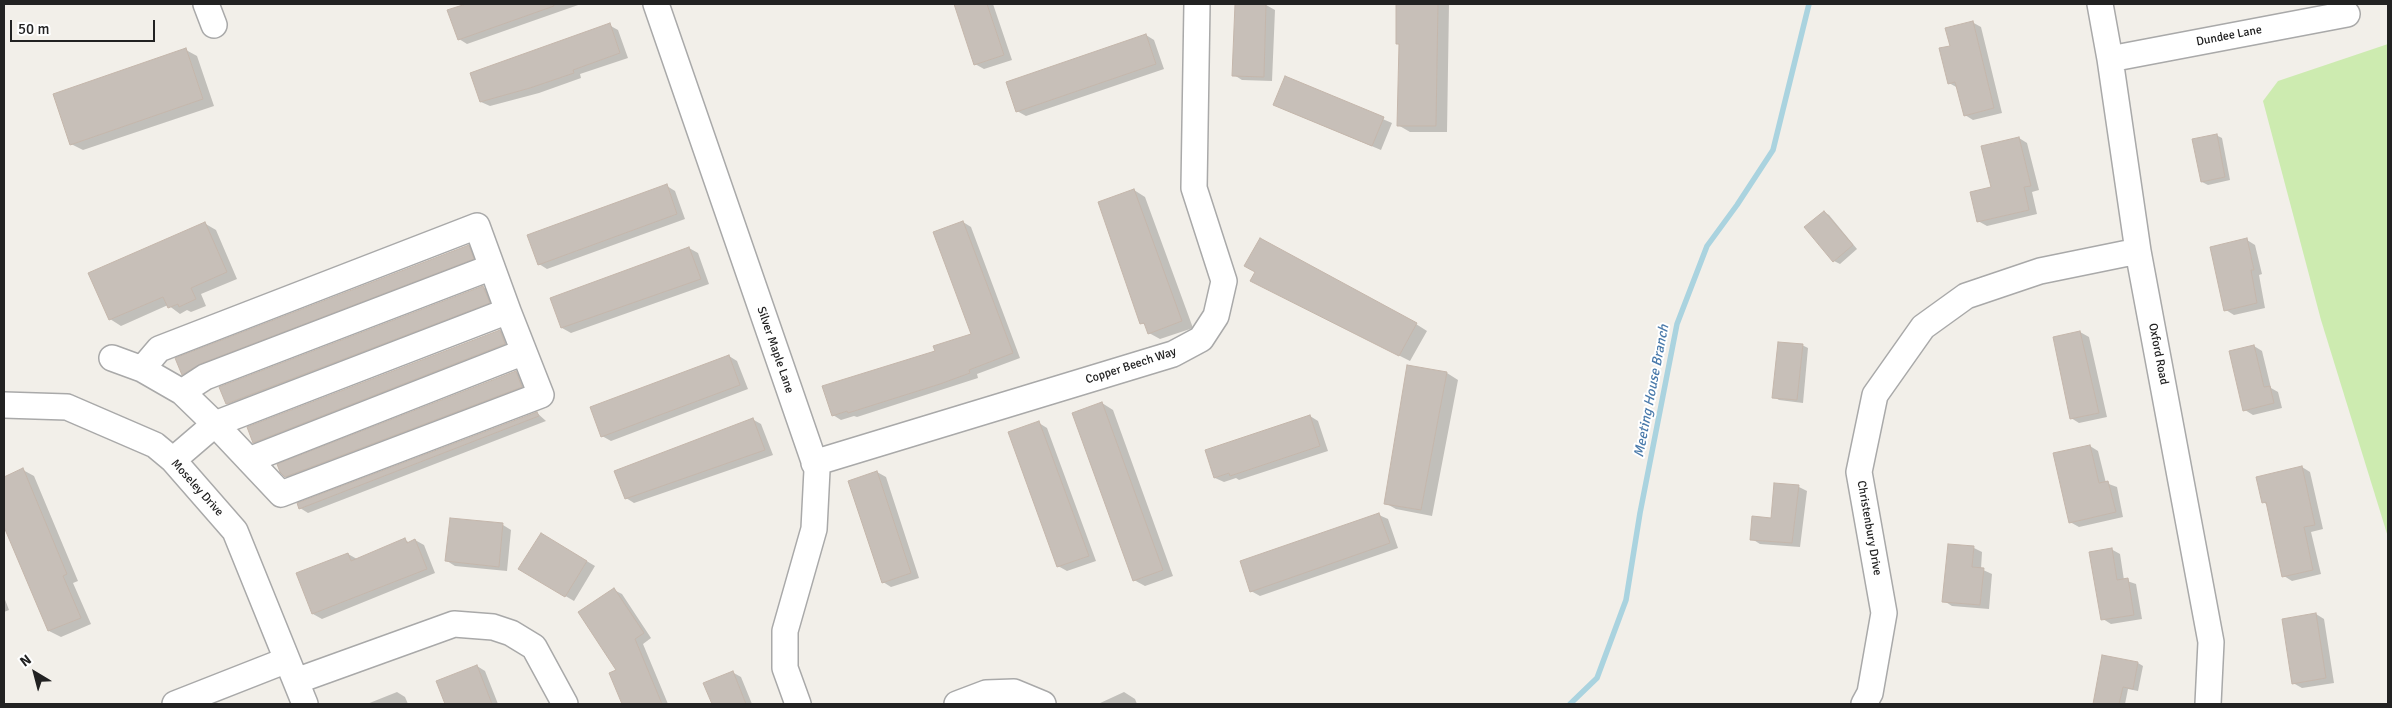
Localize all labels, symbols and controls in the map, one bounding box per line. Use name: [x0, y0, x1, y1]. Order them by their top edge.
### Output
scale bar: [12, 10, 158, 42]
text: 50 m: [18, 20, 49, 38]
street label: Dundee Lane: [2195, 23, 2263, 49]
street label: Silver Maple Lane: [753, 305, 797, 395]
street label: Oxford Road: [2145, 322, 2171, 386]
water label: Meeting House Branch: [1631, 323, 1673, 459]
street label: Copper Beech Way: [1084, 345, 1178, 387]
street label: Moseley Drive: [168, 457, 226, 519]
street label: Christenbury Drive: [1854, 479, 1884, 577]
north arrow: [10, 648, 60, 698]
text: N: [17, 651, 35, 670]

